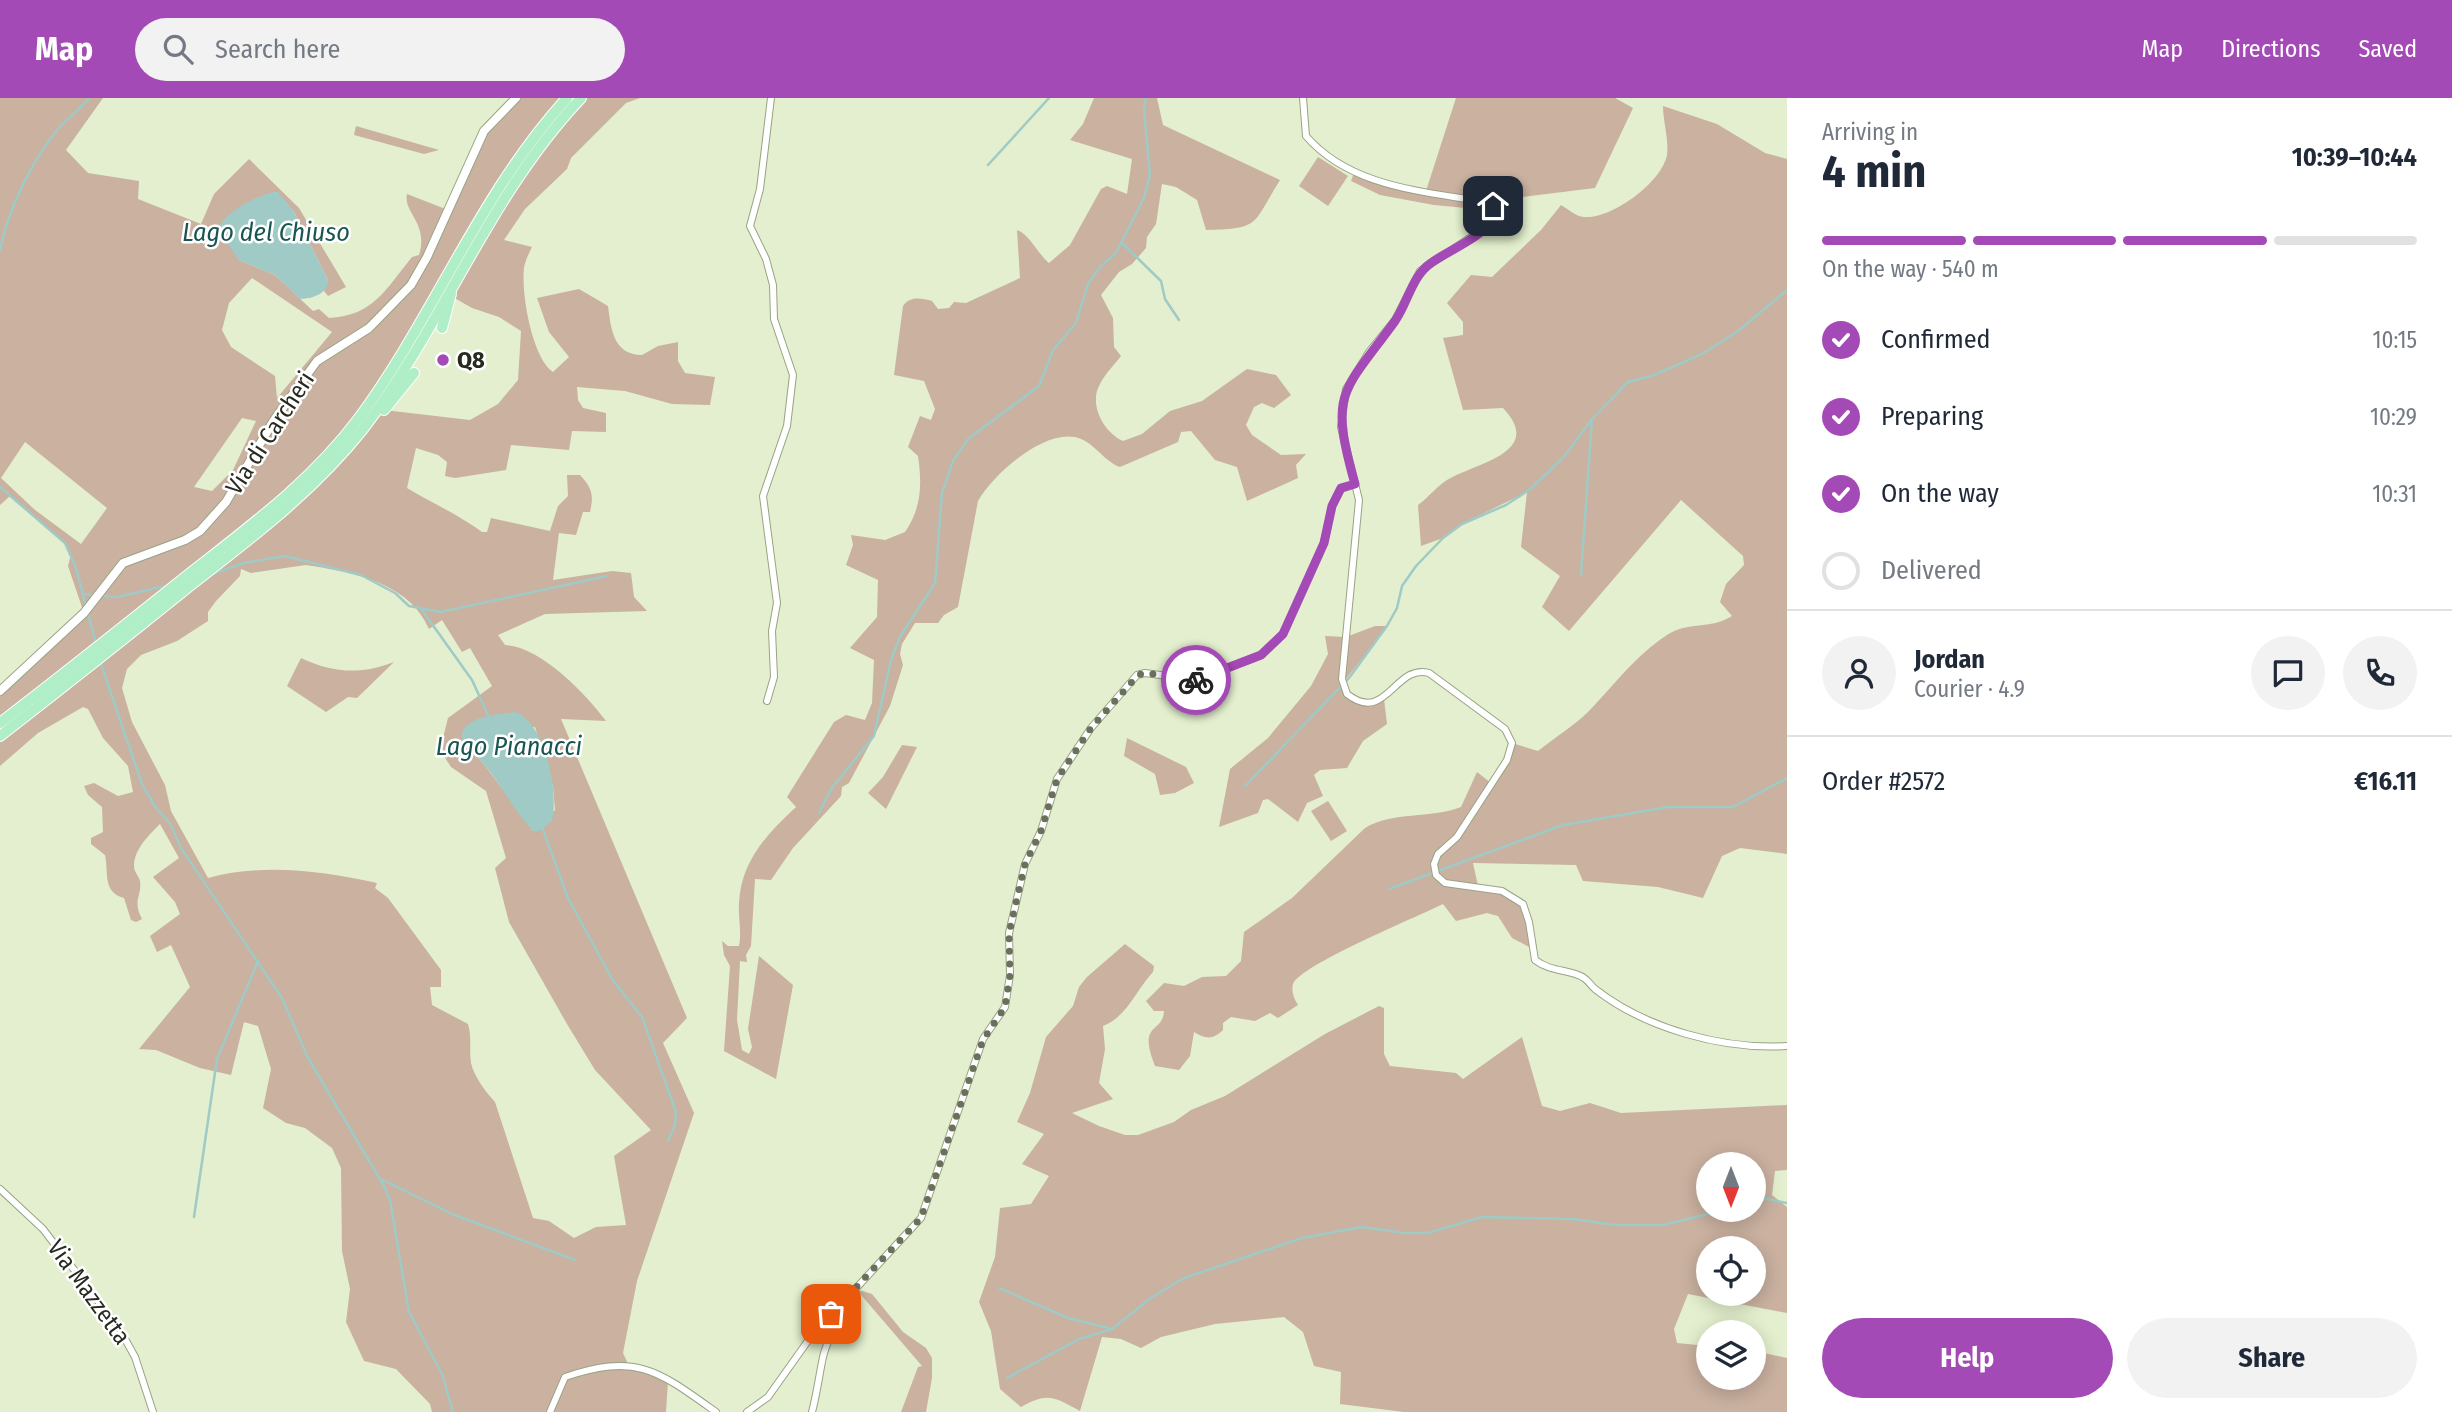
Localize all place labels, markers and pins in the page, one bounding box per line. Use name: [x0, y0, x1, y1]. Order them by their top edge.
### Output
pin: [1463, 176, 1523, 236]
place label: Q8: [457, 346, 485, 374]
marker: Q8: [435, 352, 451, 368]
pin: [801, 1284, 861, 1344]

